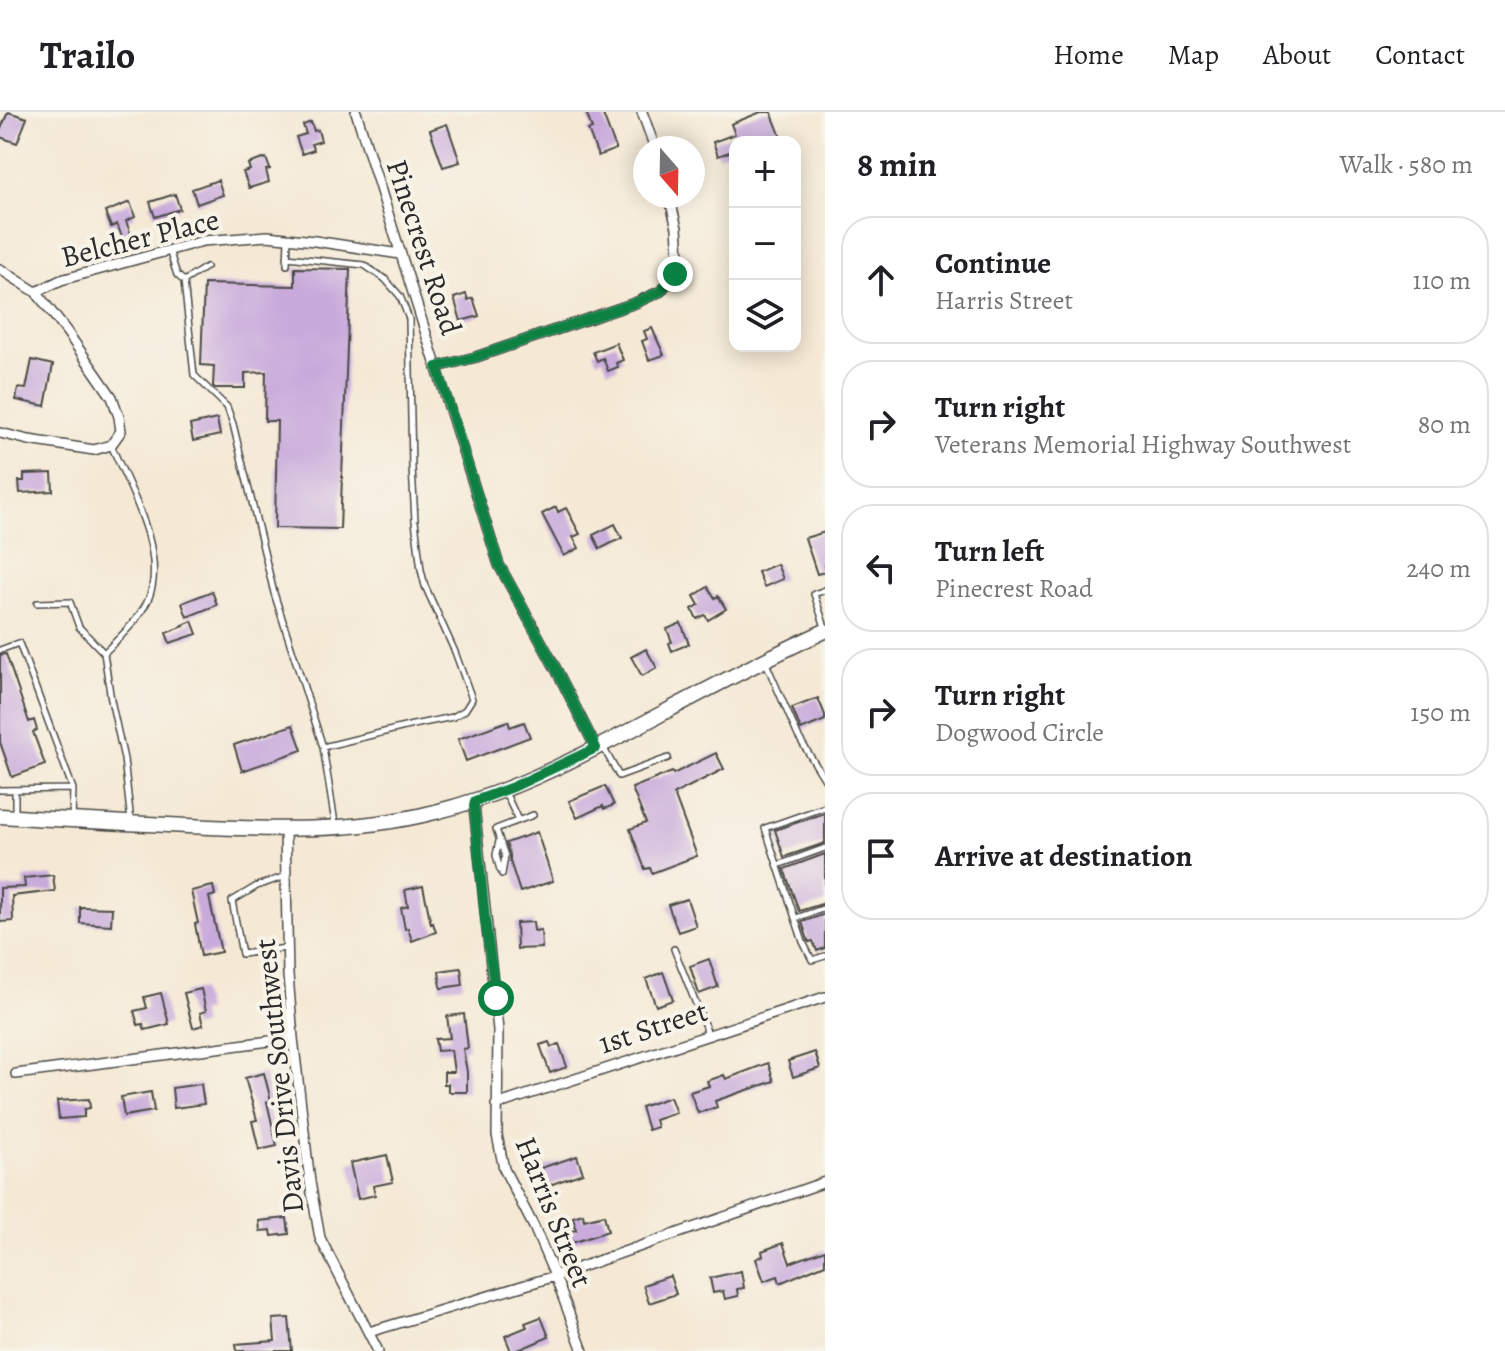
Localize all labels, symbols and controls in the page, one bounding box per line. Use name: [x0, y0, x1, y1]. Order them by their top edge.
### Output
text: Trailo: [40, 29, 135, 81]
text: Home: [1053, 36, 1124, 74]
text: Map: [1168, 36, 1219, 74]
text: About: [1263, 36, 1331, 74]
text: Contact: [1375, 36, 1465, 74]
north arrow: [633, 136, 705, 208]
map controls: [729, 136, 801, 352]
button: +: [729, 136, 801, 208]
text: 8 min: [857, 141, 937, 188]
text: Walk · 580 m: [1340, 147, 1473, 182]
street label: Pinecrest Road: [377, 154, 471, 341]
street label: Belcher Place: [57, 199, 223, 277]
button: −: [729, 208, 801, 280]
text: Continue: [935, 243, 1051, 283]
route end: [657, 256, 693, 292]
icon: ahead: [859, 258, 903, 302]
text: 110 m: [1413, 263, 1471, 298]
button: layers: [729, 280, 801, 352]
text: Harris Street: [935, 283, 1073, 318]
text: Turn right: [935, 387, 1065, 427]
icon: right: [859, 402, 903, 446]
text: 80 m: [1418, 407, 1471, 442]
text: Veterans Memorial Highway Southwest: [935, 427, 1351, 462]
text: Turn left: [935, 531, 1044, 571]
icon: left: [859, 546, 903, 590]
text: 240 m: [1406, 551, 1471, 586]
text: Pinecrest Road: [935, 571, 1093, 606]
text: Turn right: [935, 675, 1065, 715]
icon: right: [859, 690, 903, 734]
text: 150 m: [1410, 695, 1471, 730]
text: Dogwood Circle: [935, 715, 1104, 750]
icon: arrive: [859, 834, 903, 878]
text: Arrive at destination: [935, 836, 1192, 876]
street label: Davis Drive Southwest: [245, 937, 313, 1215]
route start: [478, 980, 514, 1016]
street label: 1st Street: [594, 991, 712, 1063]
street label: Harris Street: [506, 1131, 602, 1293]

